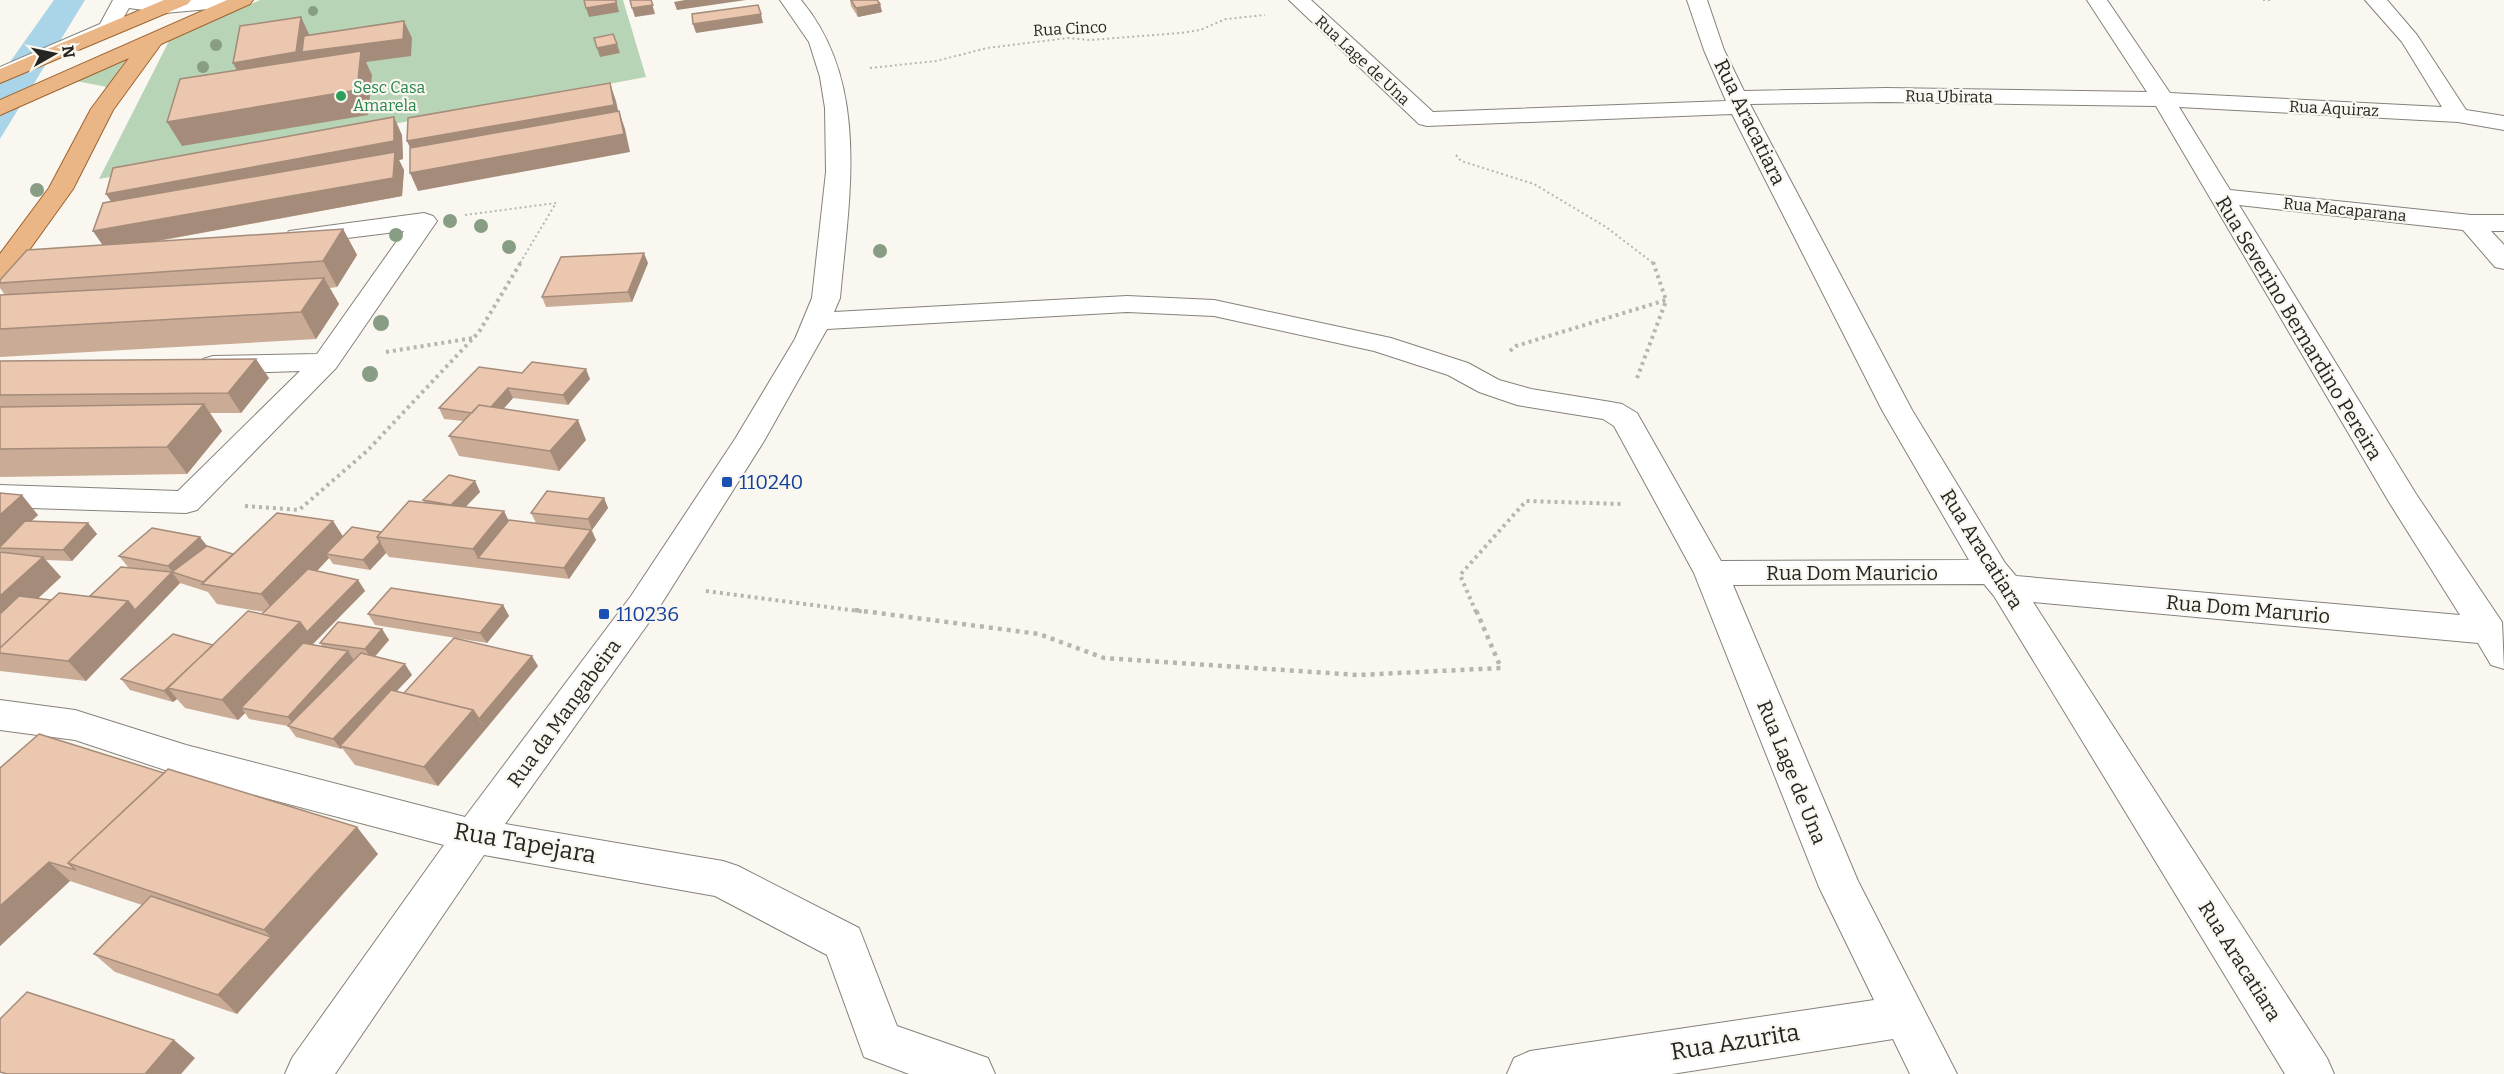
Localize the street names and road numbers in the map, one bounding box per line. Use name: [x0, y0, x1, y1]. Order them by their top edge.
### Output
street label: Rua Lage de Una: [1311, 12, 1414, 109]
street label: Rua Cinco: [1033, 17, 1107, 40]
street label: Rua Aracatiara: [1709, 55, 1791, 189]
street label: Rua Ubirata: [1905, 86, 1993, 107]
street label: Rua Aquiraz: [2288, 97, 2380, 120]
street label: Rua Severino Bernardino Pereira: [2211, 192, 2387, 464]
street label: Rua Macaparana: [2282, 194, 2408, 225]
street label: Rua Aracatiara: [1936, 485, 2028, 613]
street label: Rua Dom Mauricio: [1766, 561, 1938, 585]
street label: Rua Dom Marurio: [2165, 590, 2331, 628]
street label: Rua da Mangabeira: [502, 634, 626, 792]
street label: Rua Lage de Una: [1752, 697, 1832, 848]
street label: Rua Tapejara: [452, 817, 598, 869]
street label: Rua Aracatiara: [2194, 897, 2286, 1025]
street label: Rua Azurita: [1669, 1018, 1801, 1066]

